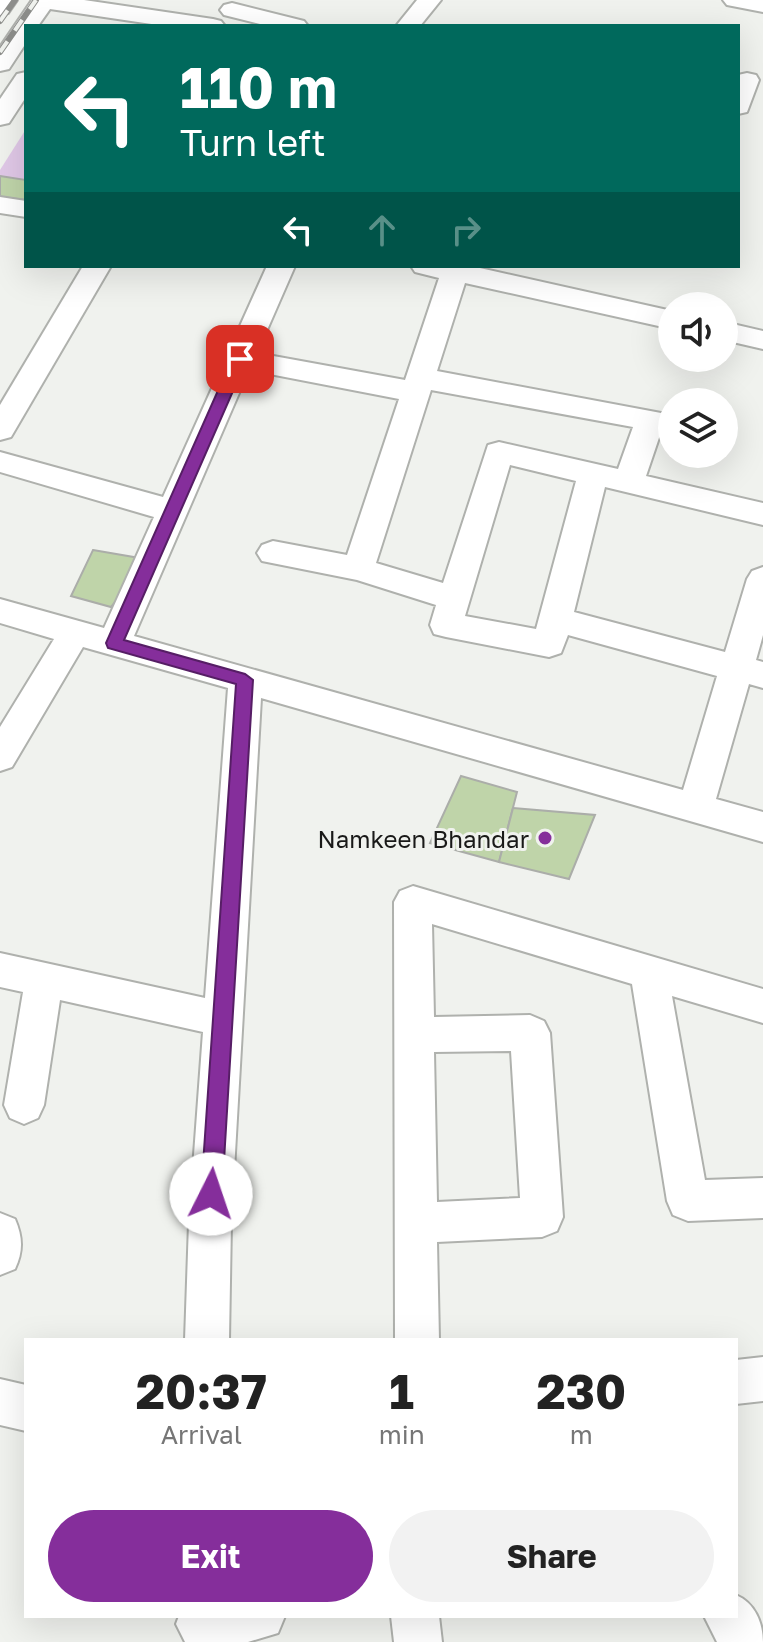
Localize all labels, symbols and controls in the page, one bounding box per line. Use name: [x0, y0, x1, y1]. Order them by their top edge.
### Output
text: 110 m: [180, 53, 337, 120]
icon: left: [48, 56, 152, 160]
text: Turn left: [180, 121, 326, 164]
icon: left: [276, 208, 320, 252]
icon: ahead: [360, 208, 404, 252]
icon: right: [444, 208, 488, 252]
map controls: [658, 292, 738, 468]
button: sound: [658, 292, 738, 372]
pin: [206, 325, 274, 393]
icon: arrive: [218, 337, 262, 381]
button: layers: [658, 388, 738, 468]
place label: Namkeen Bhandar: [317, 824, 529, 853]
marker: Namkeen Bhandar: [536, 829, 554, 847]
position arrow: [169, 1152, 253, 1236]
text: 20:37: [136, 1362, 267, 1420]
text: 1: [389, 1362, 414, 1420]
text: 230: [536, 1362, 626, 1420]
text: Arrival: [161, 1419, 242, 1450]
text: min: [379, 1419, 425, 1450]
text: m: [570, 1419, 593, 1450]
button: Exit: [48, 1510, 373, 1602]
button: Share: [389, 1510, 714, 1602]

